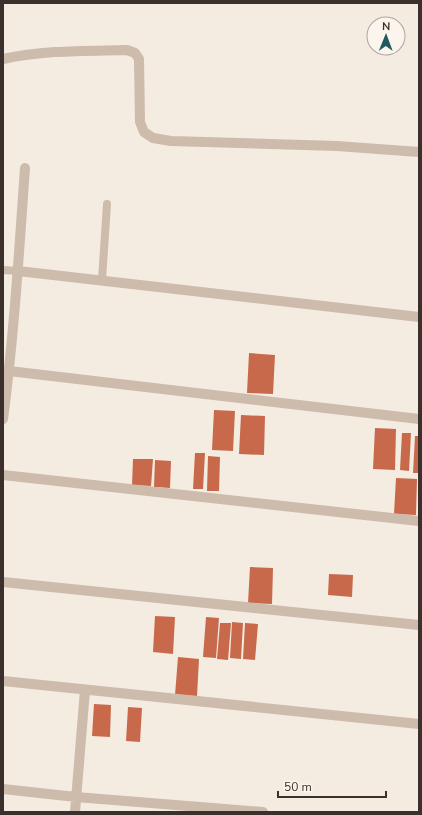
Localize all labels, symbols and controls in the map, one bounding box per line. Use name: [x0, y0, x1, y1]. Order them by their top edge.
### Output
north arrow: [366, 16, 406, 56]
text: N: [382, 19, 390, 34]
scale bar: [278, 773, 386, 799]
text: 50 m: [284, 779, 312, 795]

